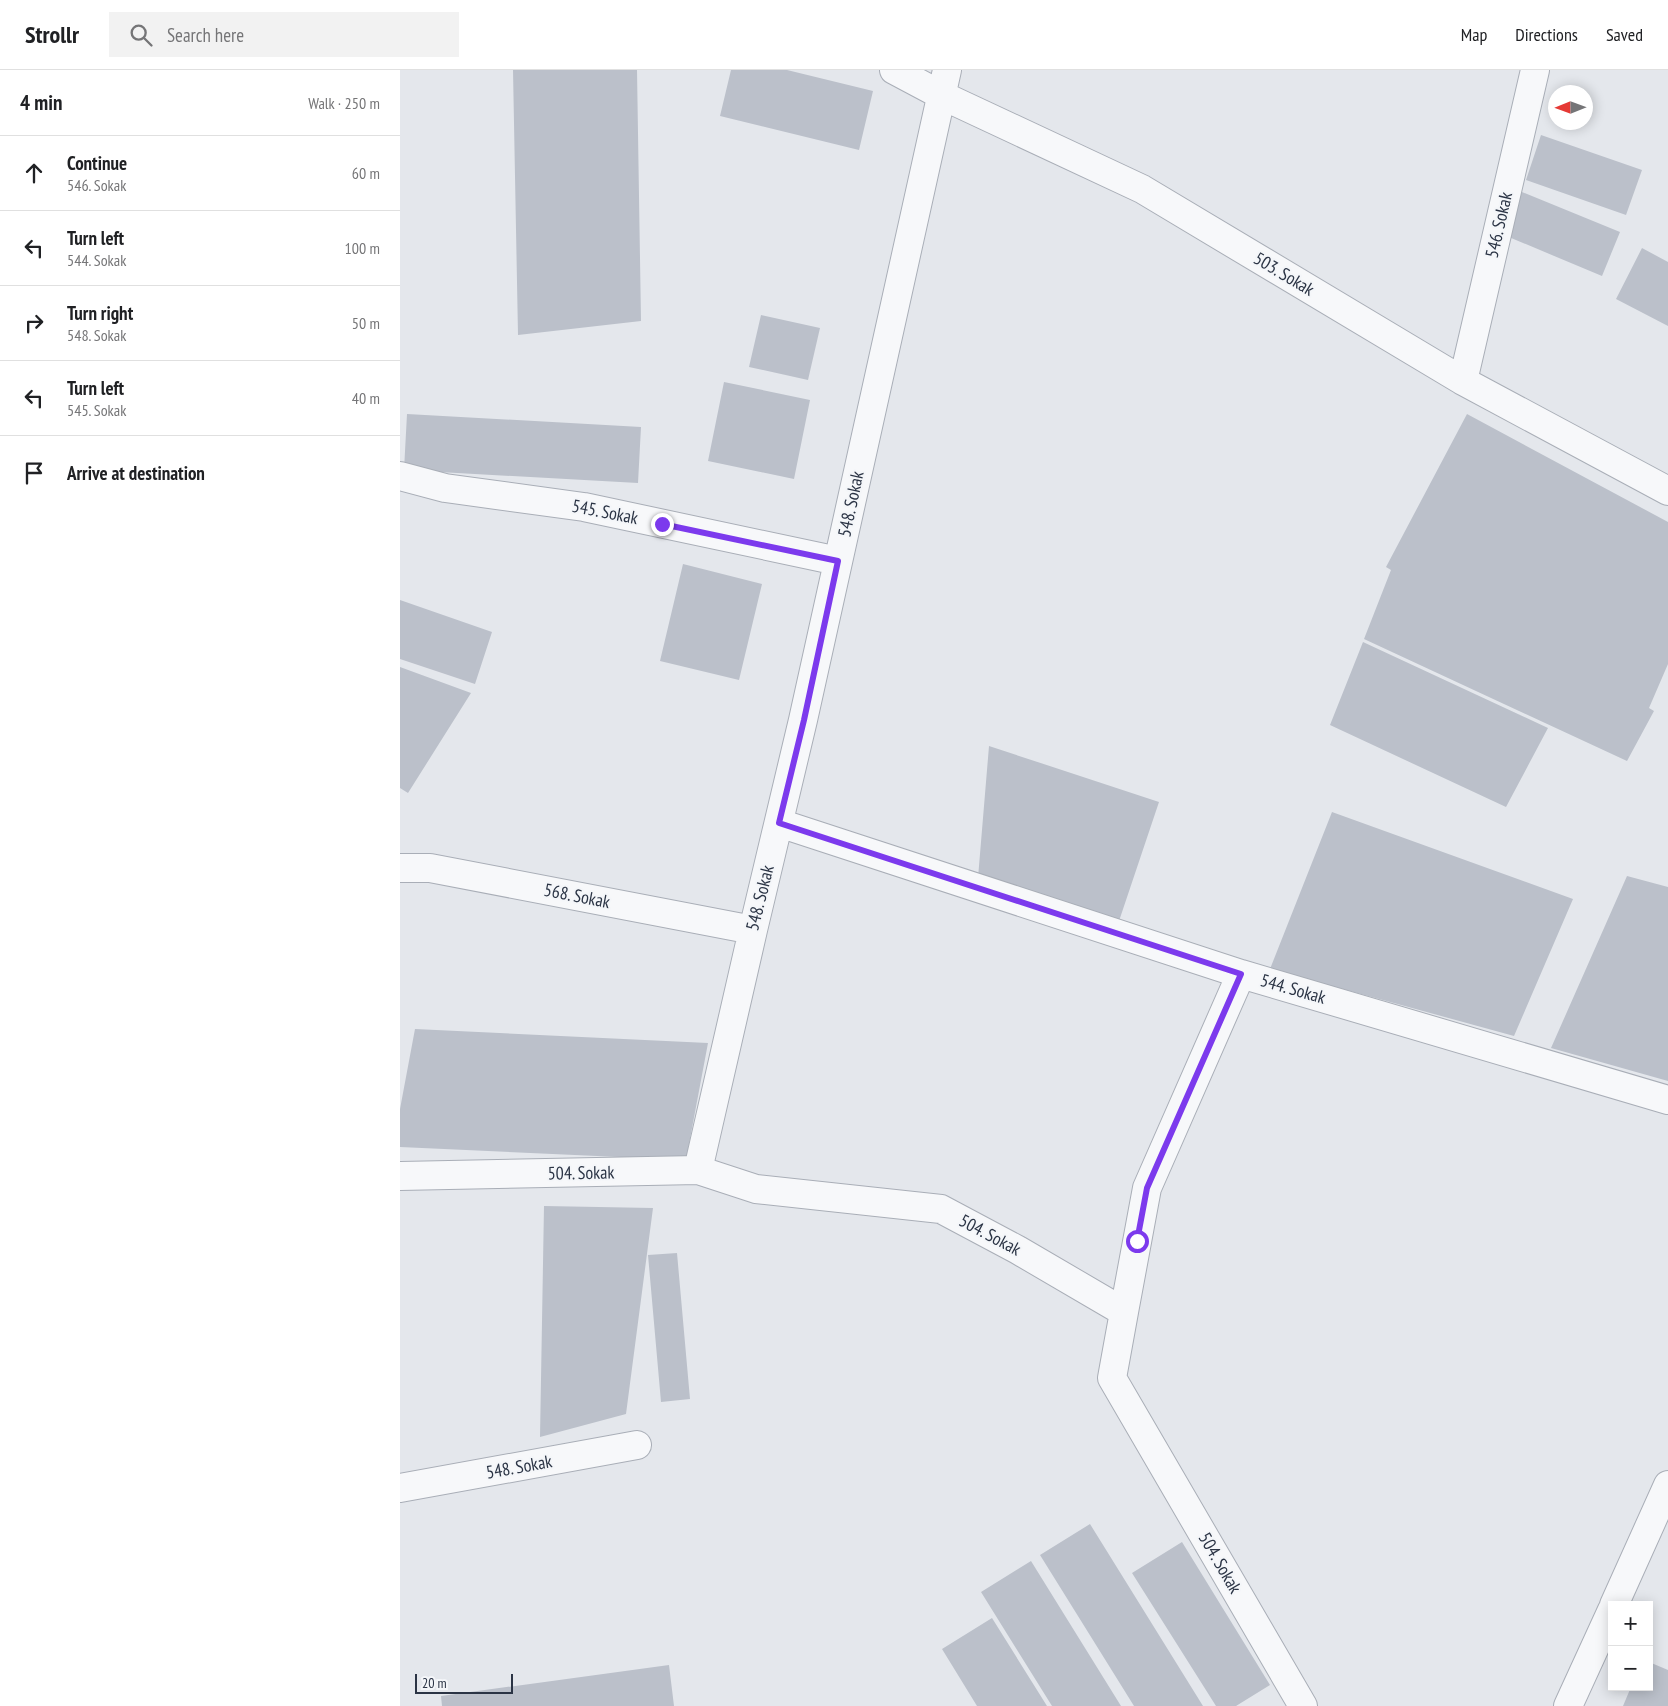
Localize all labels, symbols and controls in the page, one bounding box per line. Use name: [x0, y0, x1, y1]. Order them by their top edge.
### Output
search box: [109, 12, 459, 57]
text: Strollr: [25, 19, 79, 50]
icon: search: [127, 21, 155, 49]
text: Search here: [167, 23, 244, 47]
text: Map: [1461, 23, 1487, 46]
text: Directions: [1515, 23, 1578, 46]
text: Saved: [1606, 23, 1643, 46]
north arrow: [1548, 85, 1593, 130]
text: 4 min: [20, 89, 62, 116]
text: Walk · 250 m: [308, 93, 380, 113]
text: Continue: [67, 151, 127, 175]
icon: ahead: [20, 159, 48, 187]
text: 60 m: [352, 163, 380, 183]
text: 546. Sokak: [67, 175, 126, 195]
street label: 546. Sokak: [1480, 190, 1517, 260]
text: Turn left: [67, 226, 124, 250]
icon: left: [20, 234, 48, 262]
text: 100 m: [345, 238, 380, 258]
street label: 503. Sokak: [1250, 247, 1319, 301]
text: 544. Sokak: [67, 250, 126, 270]
text: Turn right: [67, 301, 133, 325]
icon: right: [20, 309, 48, 337]
text: 50 m: [352, 313, 380, 333]
text: 548. Sokak: [67, 325, 126, 345]
text: Turn left: [67, 376, 124, 400]
icon: left: [20, 384, 48, 412]
text: 40 m: [352, 388, 380, 408]
text: 545. Sokak: [67, 400, 126, 420]
icon: arrive: [20, 459, 48, 487]
text: Arrive at destination: [67, 461, 205, 485]
street label: 548. Sokak: [832, 469, 869, 539]
street label: 545. Sokak: [570, 494, 640, 529]
route end: [651, 513, 674, 536]
street label: 548. Sokak: [740, 863, 779, 933]
street label: 568. Sokak: [542, 878, 612, 913]
street label: 544. Sokak: [1258, 968, 1328, 1009]
street label: 504. Sokak: [547, 1160, 615, 1185]
street label: 504. Sokak: [955, 1209, 1025, 1260]
route start: [1126, 1230, 1149, 1253]
street label: 548. Sokak: [484, 1449, 554, 1484]
street label: 504. Sokak: [1194, 1528, 1247, 1597]
map controls: [1608, 1601, 1653, 1691]
button: +: [1608, 1601, 1653, 1646]
button: −: [1608, 1646, 1653, 1691]
scale bar: [415, 1671, 512, 1694]
text: 20 m: [422, 1674, 447, 1692]

